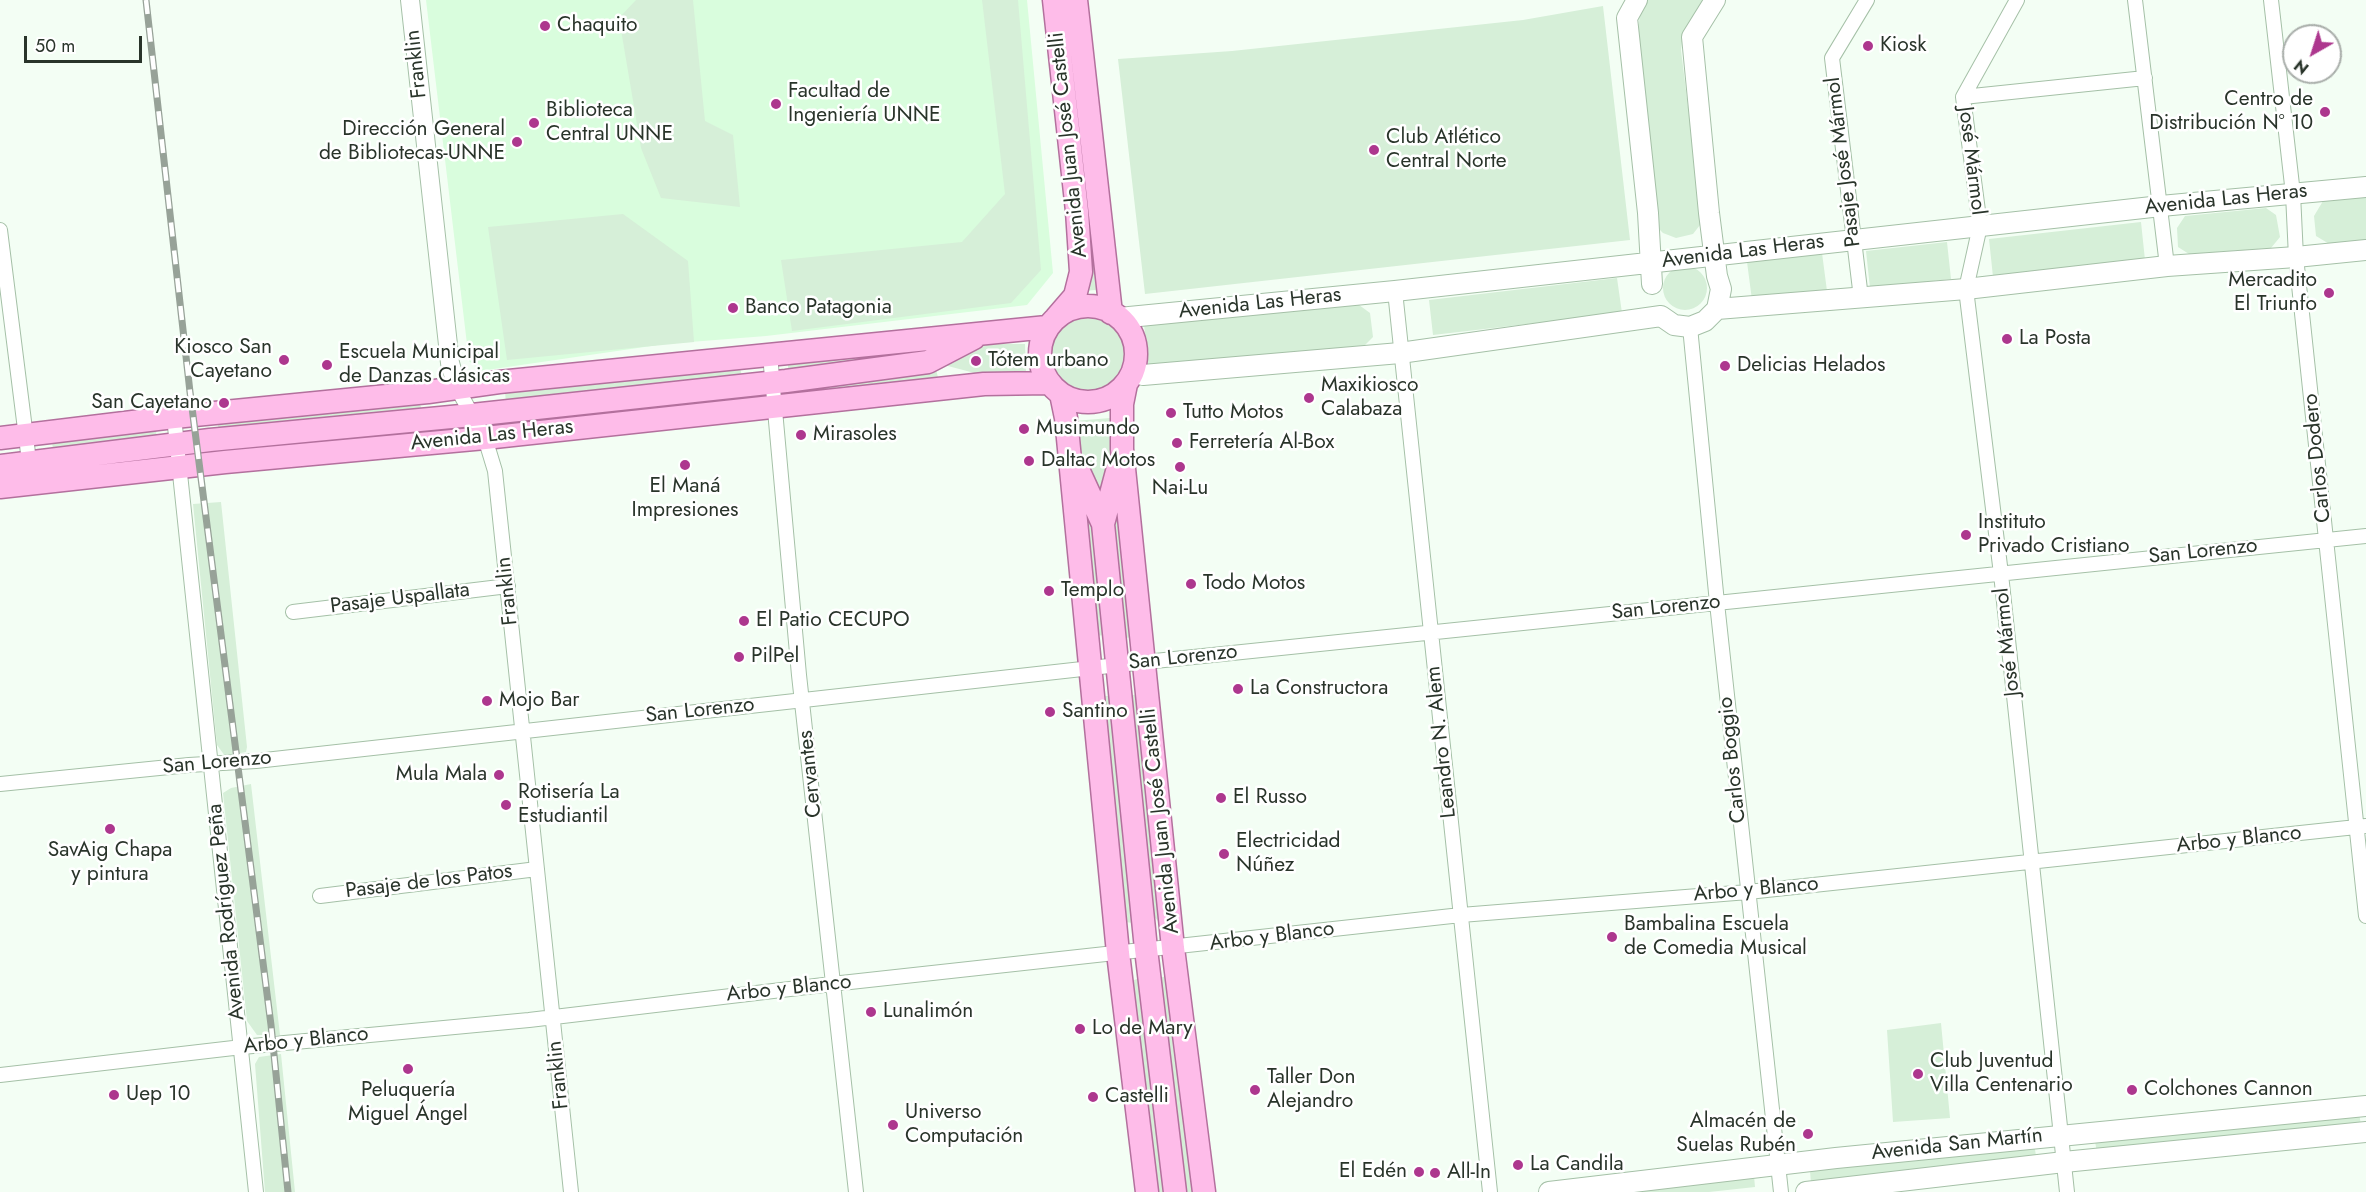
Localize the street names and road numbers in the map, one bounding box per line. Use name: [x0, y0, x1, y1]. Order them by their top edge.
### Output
street label: Franklin: [401, 28, 433, 100]
street label: Avenida Juan José Castelli: [1045, 31, 1093, 259]
street label: Pasaje José Mármol: [1821, 76, 1867, 248]
street label: José Mármol: [1952, 105, 1990, 217]
street label: Avenida Las Heras: [2143, 179, 2309, 221]
street label: Avenida Las Heras: [1660, 230, 1826, 274]
street label: Avenida Las Heras: [1177, 283, 1343, 325]
street label: Carlos Dodero: [2299, 392, 2337, 524]
street label: Avenida Las Heras: [409, 415, 575, 457]
street label: San Lorenzo: [2147, 534, 2259, 570]
street label: Franklin: [492, 555, 524, 627]
street label: Pasaje Uspallata: [329, 578, 471, 620]
street label: José Mármol: [1990, 586, 2026, 698]
street label: San Lorenzo: [1610, 590, 1722, 626]
street label: San Lorenzo: [1127, 640, 1239, 676]
street label: Leandro N. Alem: [1421, 665, 1463, 819]
street label: San Lorenzo: [644, 693, 756, 729]
street label: Carlos Boggio: [1714, 696, 1752, 824]
street label: Avenida Juan José Castelli: [1137, 707, 1185, 935]
street label: Cervantes: [794, 729, 828, 819]
street label: San Lorenzo: [161, 746, 273, 780]
street label: Avenida Rodríguez Peña: [203, 803, 251, 1021]
street label: Arbo y Blanco: [2175, 821, 2303, 859]
street label: Pasaje de los Patos: [344, 859, 514, 905]
street label: Arbo y Blanco: [1692, 872, 1820, 908]
street label: Arbo y Blanco: [1208, 917, 1336, 957]
street label: Arbo y Blanco: [725, 970, 853, 1008]
street label: Arbo y Blanco: [242, 1022, 370, 1060]
street label: Franklin: [543, 1039, 575, 1111]
street label: Avenida San Martín: [1870, 1123, 2044, 1167]

